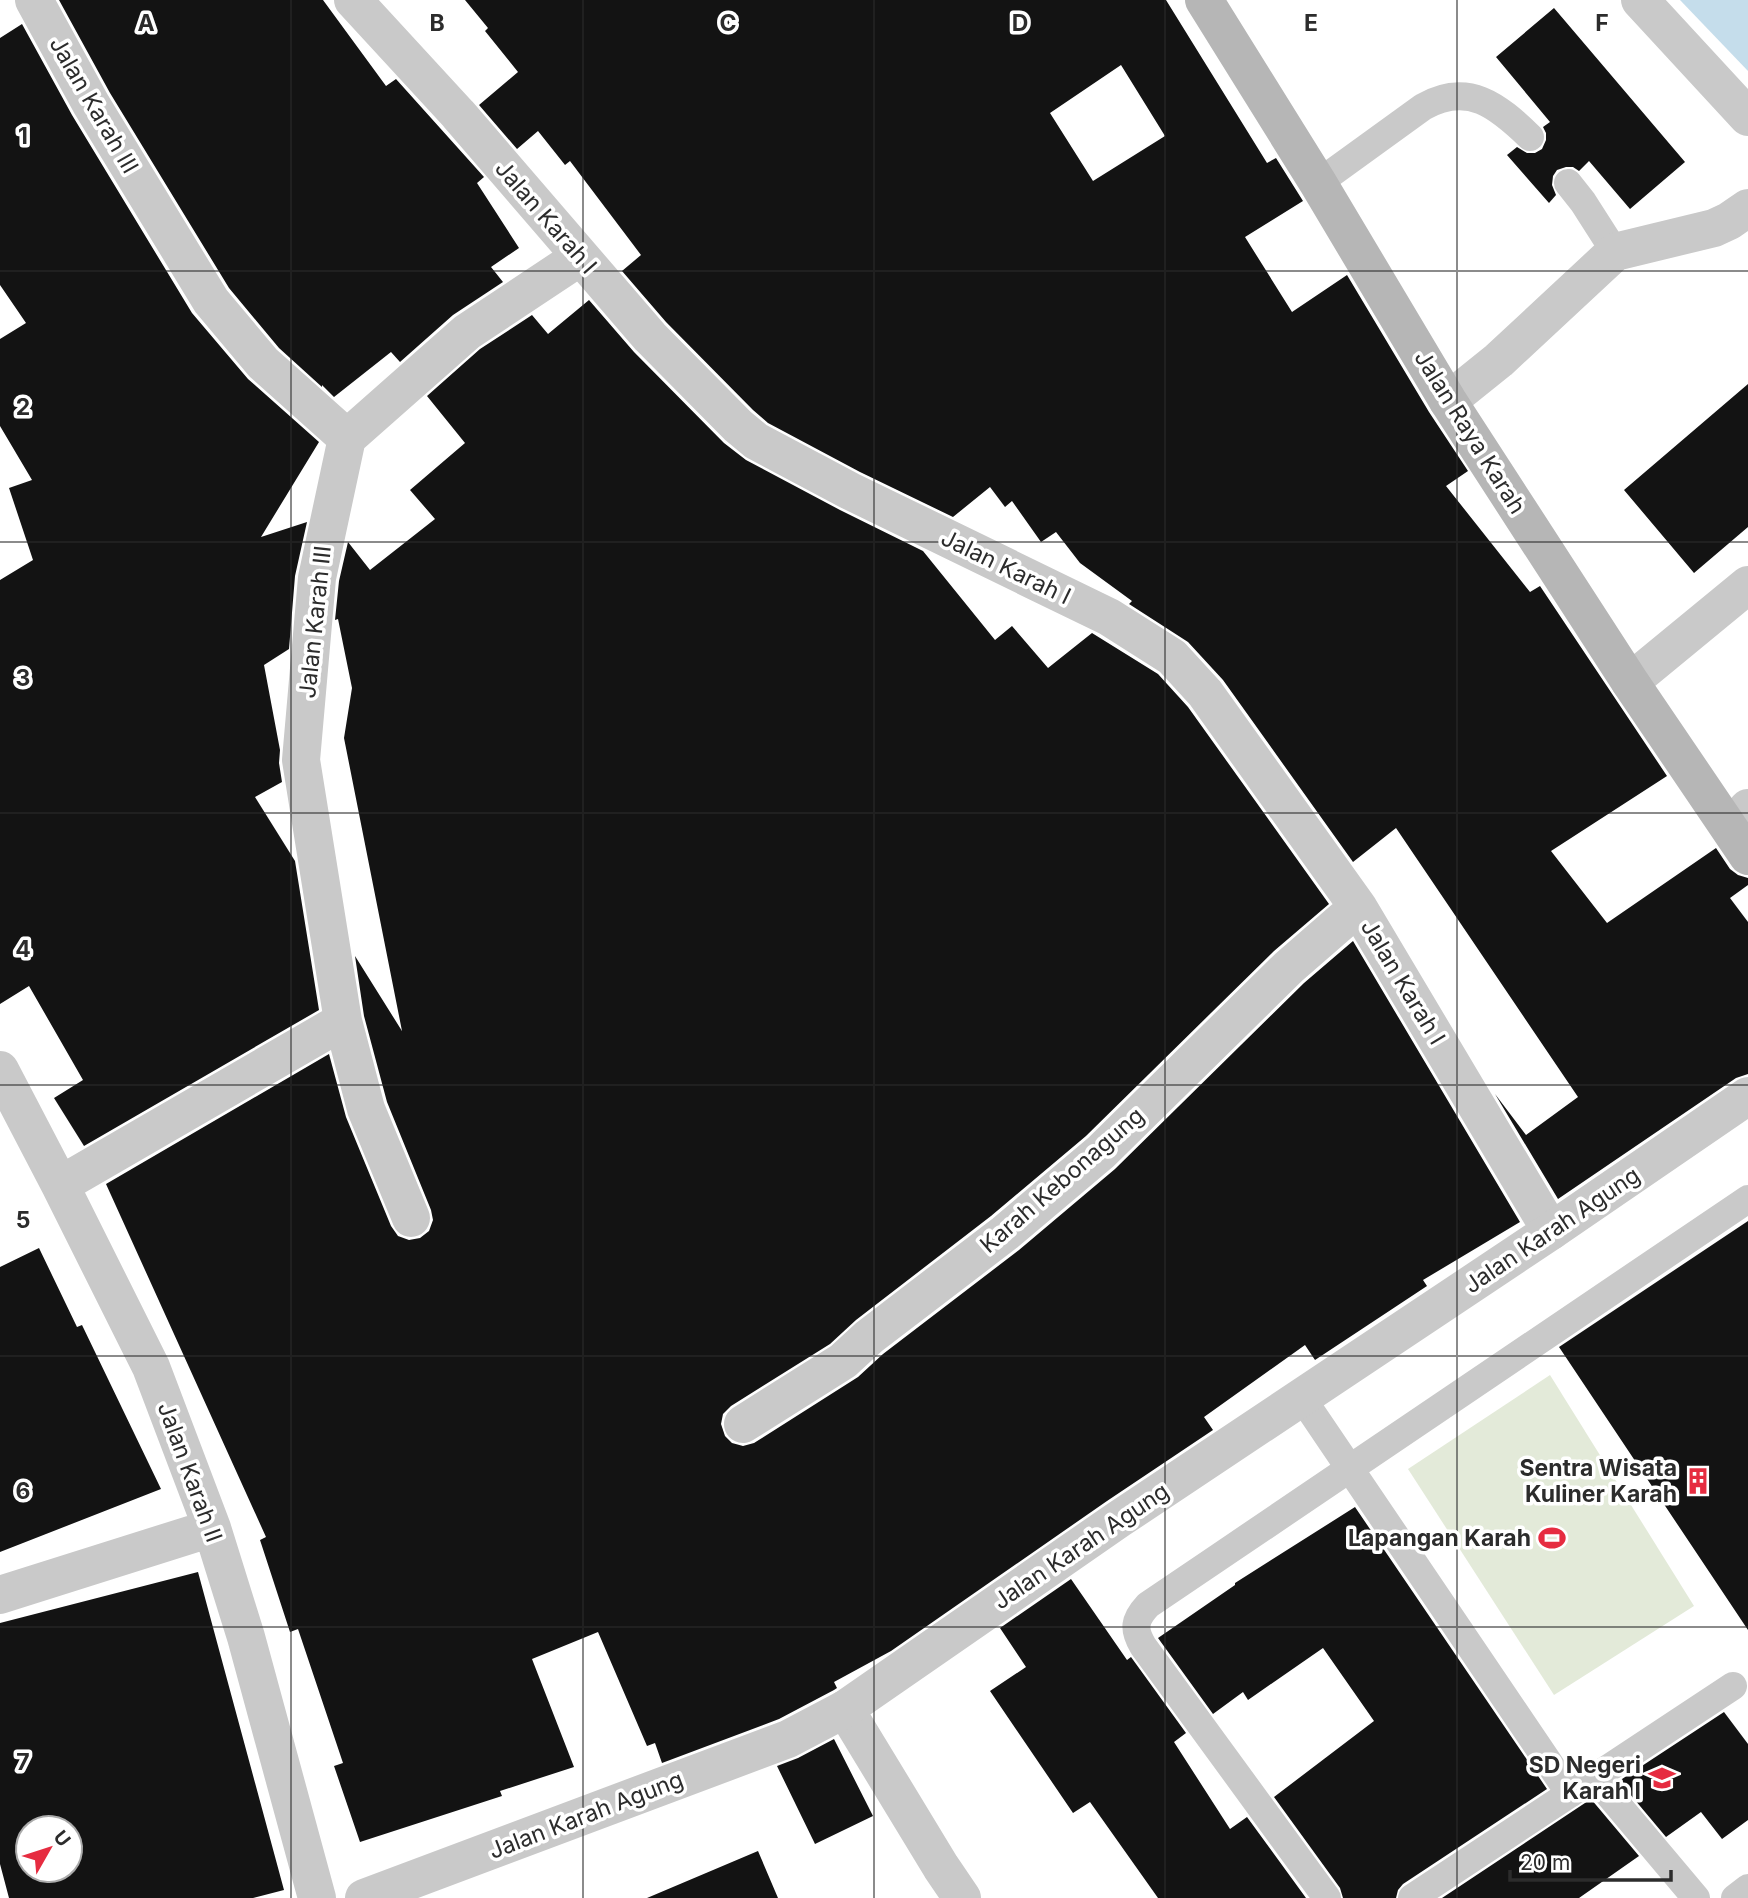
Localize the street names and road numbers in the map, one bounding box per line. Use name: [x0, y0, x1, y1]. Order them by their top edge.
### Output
street label: Jalan Karah III: [44, 32, 144, 178]
street label: Jalan Karah I: [489, 155, 603, 279]
street label: Jalan Raya Karah: [1408, 345, 1532, 519]
street label: Jalan Karah I: [937, 524, 1075, 610]
street label: Jalan Karah III: [293, 544, 337, 700]
street label: Jalan Karah I: [1355, 914, 1451, 1050]
street label: Karah Kebonagung: [974, 1101, 1150, 1259]
street label: Jalan Karah Agung: [1459, 1161, 1645, 1299]
street label: Jalan Karah II: [152, 1398, 228, 1546]
street label: Jalan Karah Agung: [988, 1477, 1174, 1615]
street label: Jalan Karah Agung: [485, 1765, 687, 1865]

